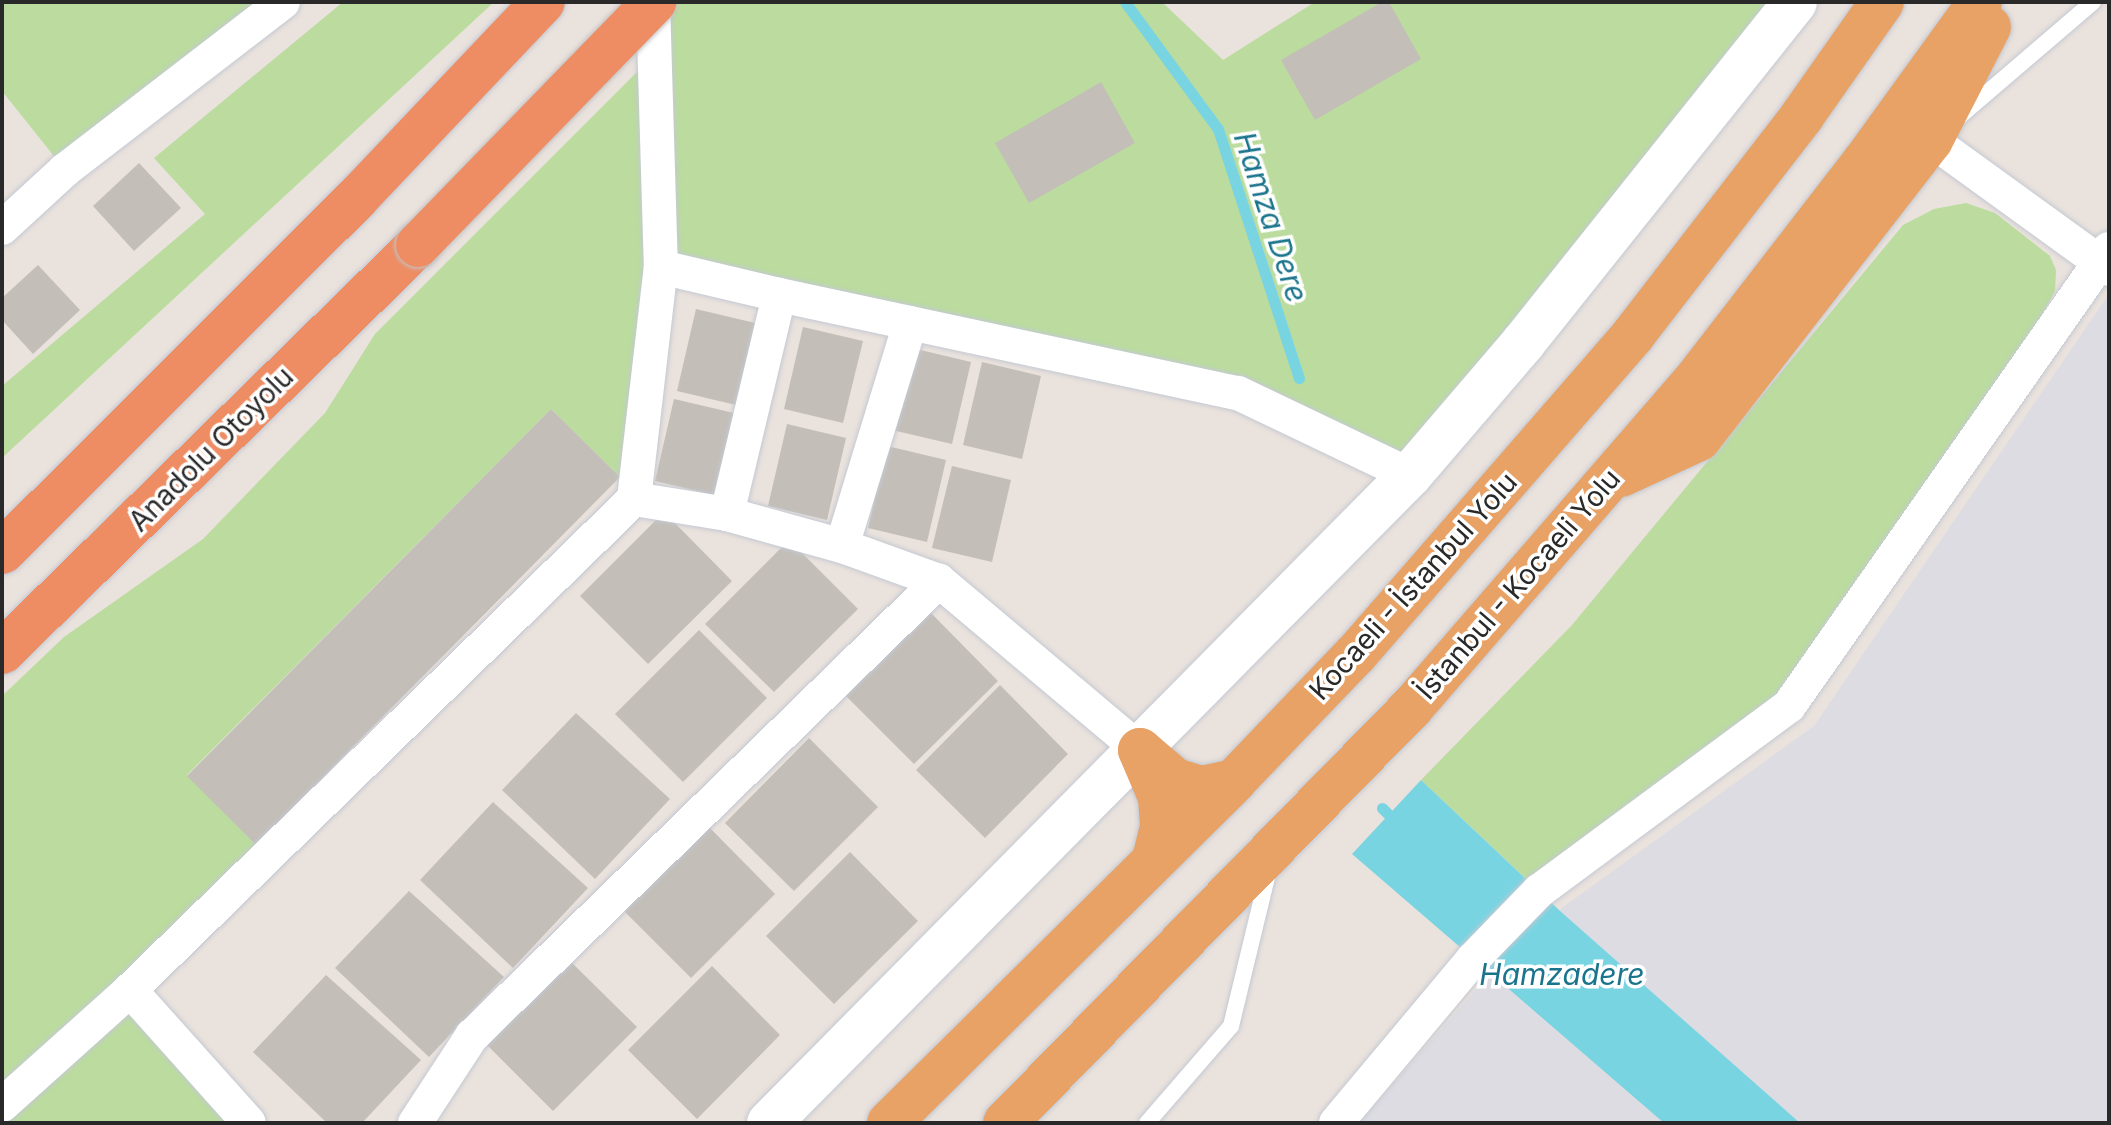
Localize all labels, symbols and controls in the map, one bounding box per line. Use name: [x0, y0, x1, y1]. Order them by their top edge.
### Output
water label: Hamza Dere: [1227, 127, 1315, 307]
street label: Anadolu Otoyolu: [122, 360, 300, 538]
street label: İstanbul - Kocaeli Yolu: [1409, 462, 1627, 706]
street label: Kocaeli - İstanbul Yolu: [1302, 465, 1524, 707]
water label: Hamzadere: [1479, 956, 1645, 992]

